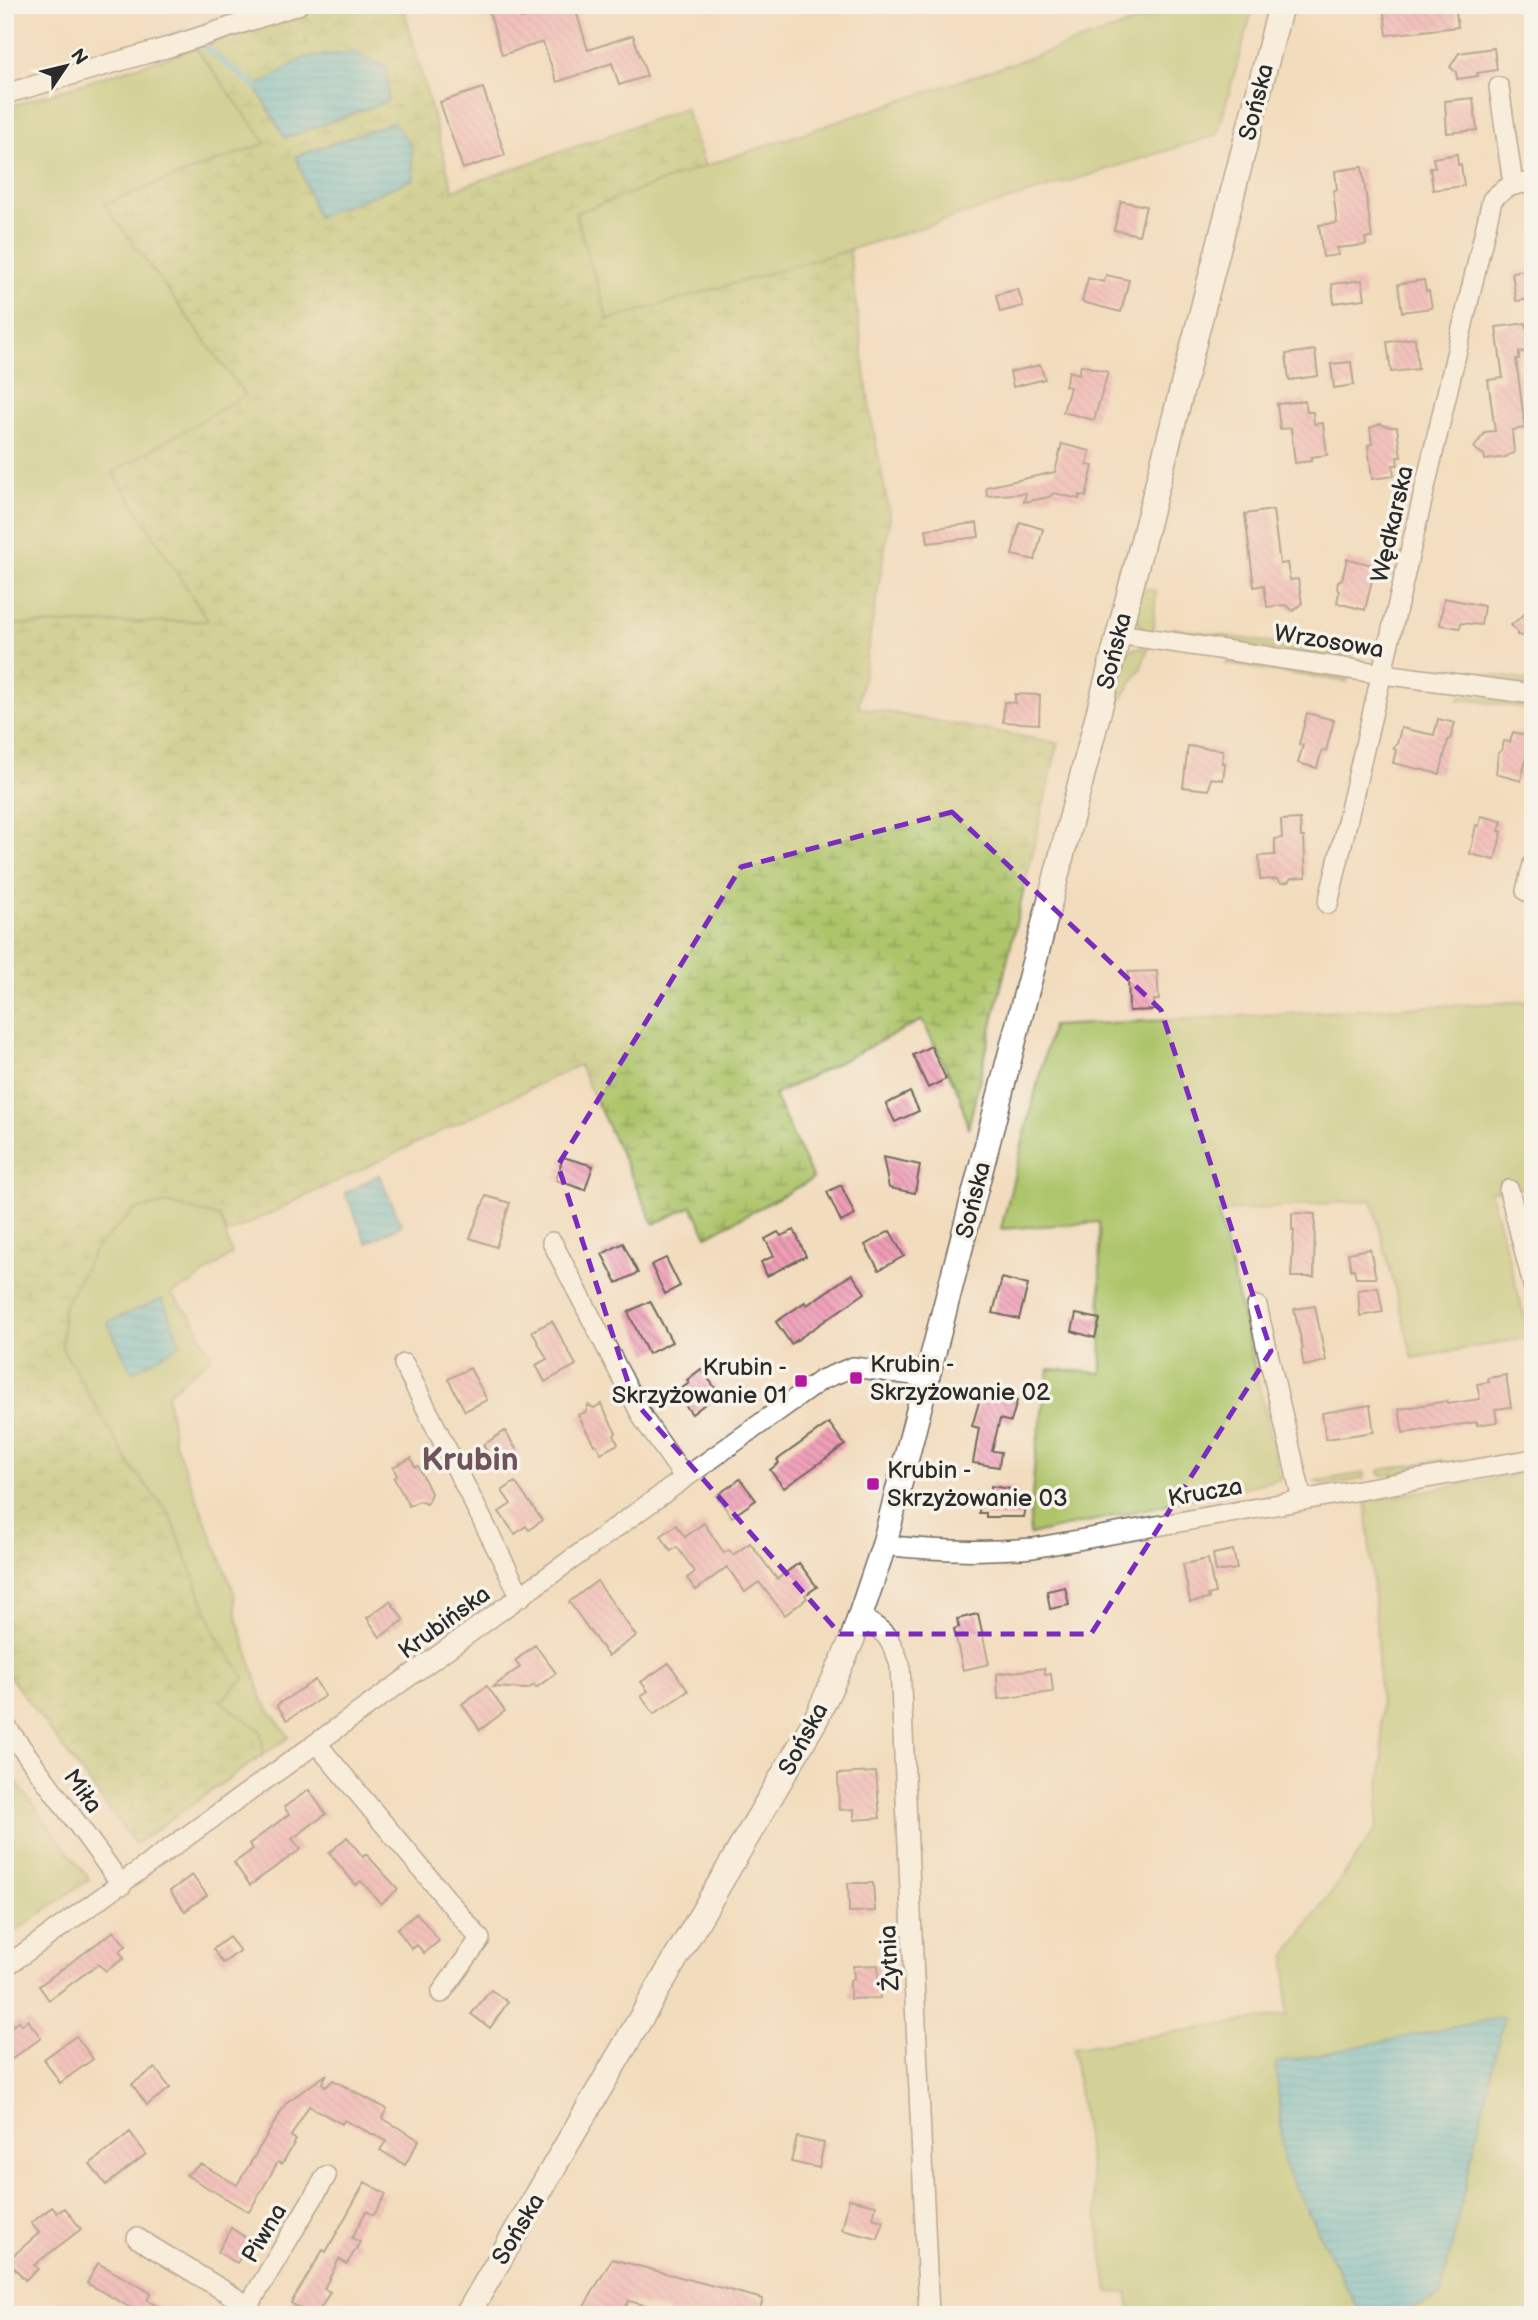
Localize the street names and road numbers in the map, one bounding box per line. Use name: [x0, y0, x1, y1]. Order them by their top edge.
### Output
street label: Sońska: [1233, 61, 1280, 143]
street label: Wędkarska: [1365, 463, 1420, 585]
street label: Sońska: [1091, 610, 1138, 692]
street label: Wrzosowa: [1272, 619, 1386, 664]
street label: Sońska: [950, 1159, 997, 1241]
street label: Krucza: [1166, 1472, 1245, 1513]
street label: Krubińska: [393, 1579, 496, 1665]
street label: Sońska: [772, 1698, 835, 1780]
street label: Miła: [57, 1764, 108, 1819]
street label: Żytnia: [873, 1924, 906, 1993]
street label: Sońska: [486, 2188, 551, 2270]
street label: Piwna: [236, 2198, 293, 2268]

